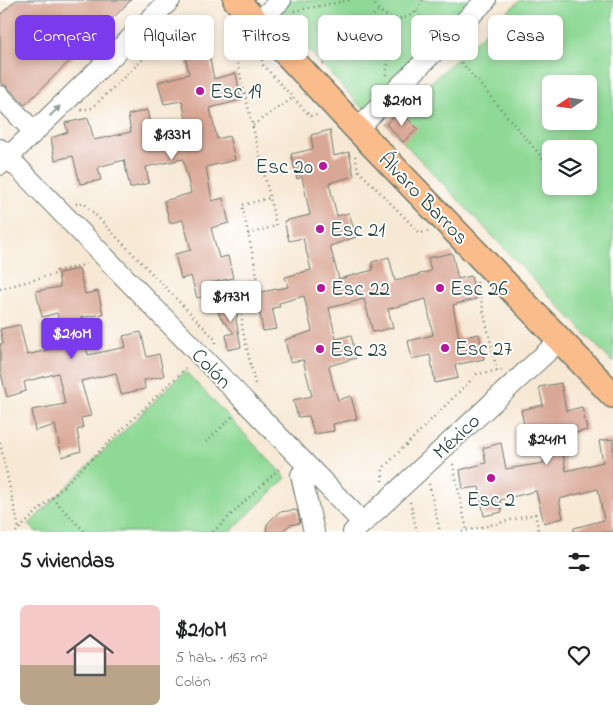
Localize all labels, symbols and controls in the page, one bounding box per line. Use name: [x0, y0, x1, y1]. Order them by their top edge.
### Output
chip: Comprar: [15, 15, 115, 60]
chip: Alquilar: [125, 15, 214, 60]
chip: Filtros: [224, 15, 308, 60]
chip: Nuevo: [318, 15, 401, 60]
chip: Piso: [411, 15, 478, 60]
chip: Casa: [488, 15, 563, 60]
north arrow: [542, 75, 598, 130]
map controls: [542, 75, 597, 195]
place label: Esc 19: [210, 78, 262, 108]
pin: $210M: [367, 84, 437, 127]
marker: Esc 19: [194, 85, 206, 97]
text: $210M: [382, 89, 422, 113]
one-way arrow: [49, 105, 61, 117]
pin: $133M: [137, 119, 207, 161]
text: $133M: [153, 123, 191, 147]
button: layers: [542, 140, 597, 195]
street label: Álvaro Barros: [371, 146, 475, 253]
place label: Esc 20: [256, 153, 313, 183]
marker: Esc 20: [317, 160, 329, 172]
place label: Esc 21: [330, 216, 385, 246]
marker: Esc 21: [314, 223, 326, 235]
place label: Esc 22: [331, 275, 390, 305]
place label: Esc 26: [450, 275, 508, 305]
pin: $173M: [196, 280, 266, 323]
marker: Esc 22: [315, 282, 327, 294]
marker: Esc 26: [434, 282, 446, 294]
text: $173M: [212, 285, 250, 309]
pin: $210M: [37, 318, 107, 360]
text: $210M: [52, 322, 92, 346]
place label: Esc 27: [455, 335, 512, 365]
place label: Esc 23: [330, 336, 387, 366]
street label: Colón: [184, 342, 238, 397]
marker: Esc 27: [439, 342, 451, 354]
marker: Esc 23: [314, 343, 326, 355]
street label: México: [427, 407, 488, 467]
pin: $241M: [512, 424, 582, 466]
text: $241M: [527, 428, 567, 452]
marker: Esc 2: [485, 472, 497, 484]
place label: Esc 2: [467, 486, 515, 516]
text: 5 viviendas: [20, 547, 115, 577]
icon: filters: [565, 548, 593, 576]
text: $210M: [175, 616, 227, 646]
icon: home: [60, 625, 120, 685]
icon: heart: [565, 641, 593, 669]
text: 5 hab. · 163 m²: [175, 646, 267, 670]
text: Colón: [175, 670, 211, 694]

